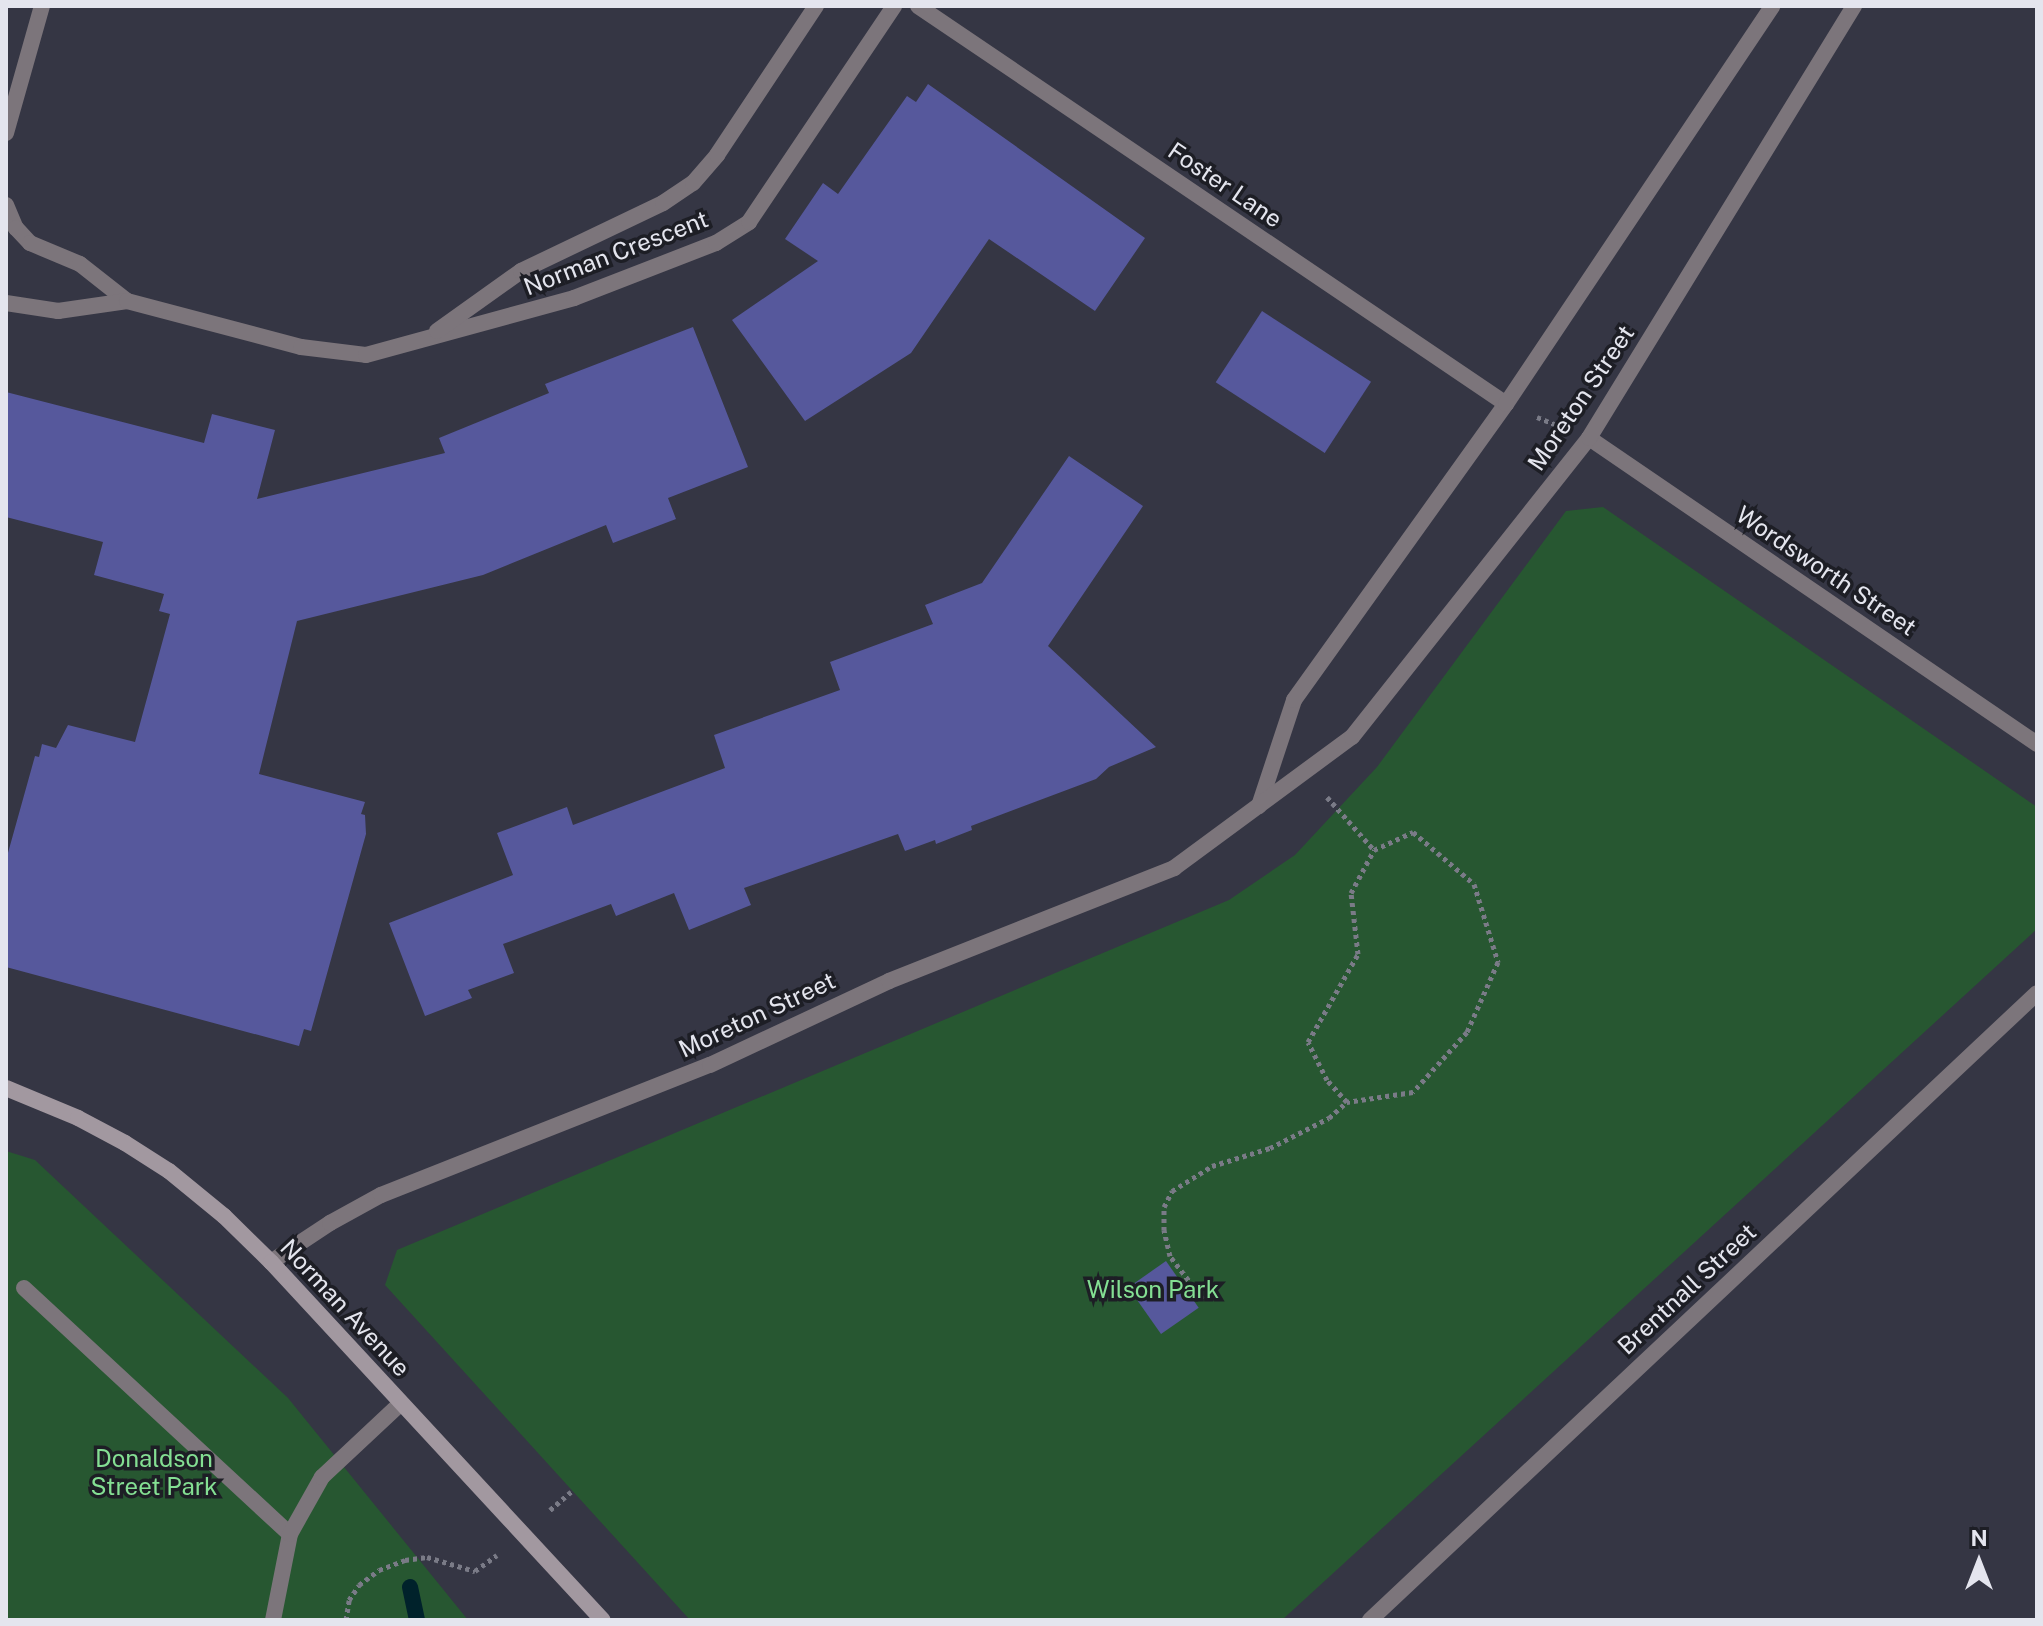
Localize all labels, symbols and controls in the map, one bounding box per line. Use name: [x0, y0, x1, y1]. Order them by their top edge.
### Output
street label: Foster Lane: [1163, 136, 1287, 234]
street label: Norman Crescent: [520, 205, 712, 301]
street label: Moreton Street: [1522, 320, 1640, 476]
street label: Wordsworth Street: [1730, 500, 1922, 642]
street label: Moreton Street: [674, 966, 840, 1064]
street label: Brentnall Street: [1612, 1218, 1762, 1360]
street label: Norman Avenue: [274, 1233, 416, 1383]
park label: Wilson Park: [1087, 1276, 1219, 1304]
park label: Donaldson Street Park: [90, 1445, 218, 1501]
north arrow: [1939, 1522, 2019, 1602]
text: N: [1970, 1525, 1988, 1551]

